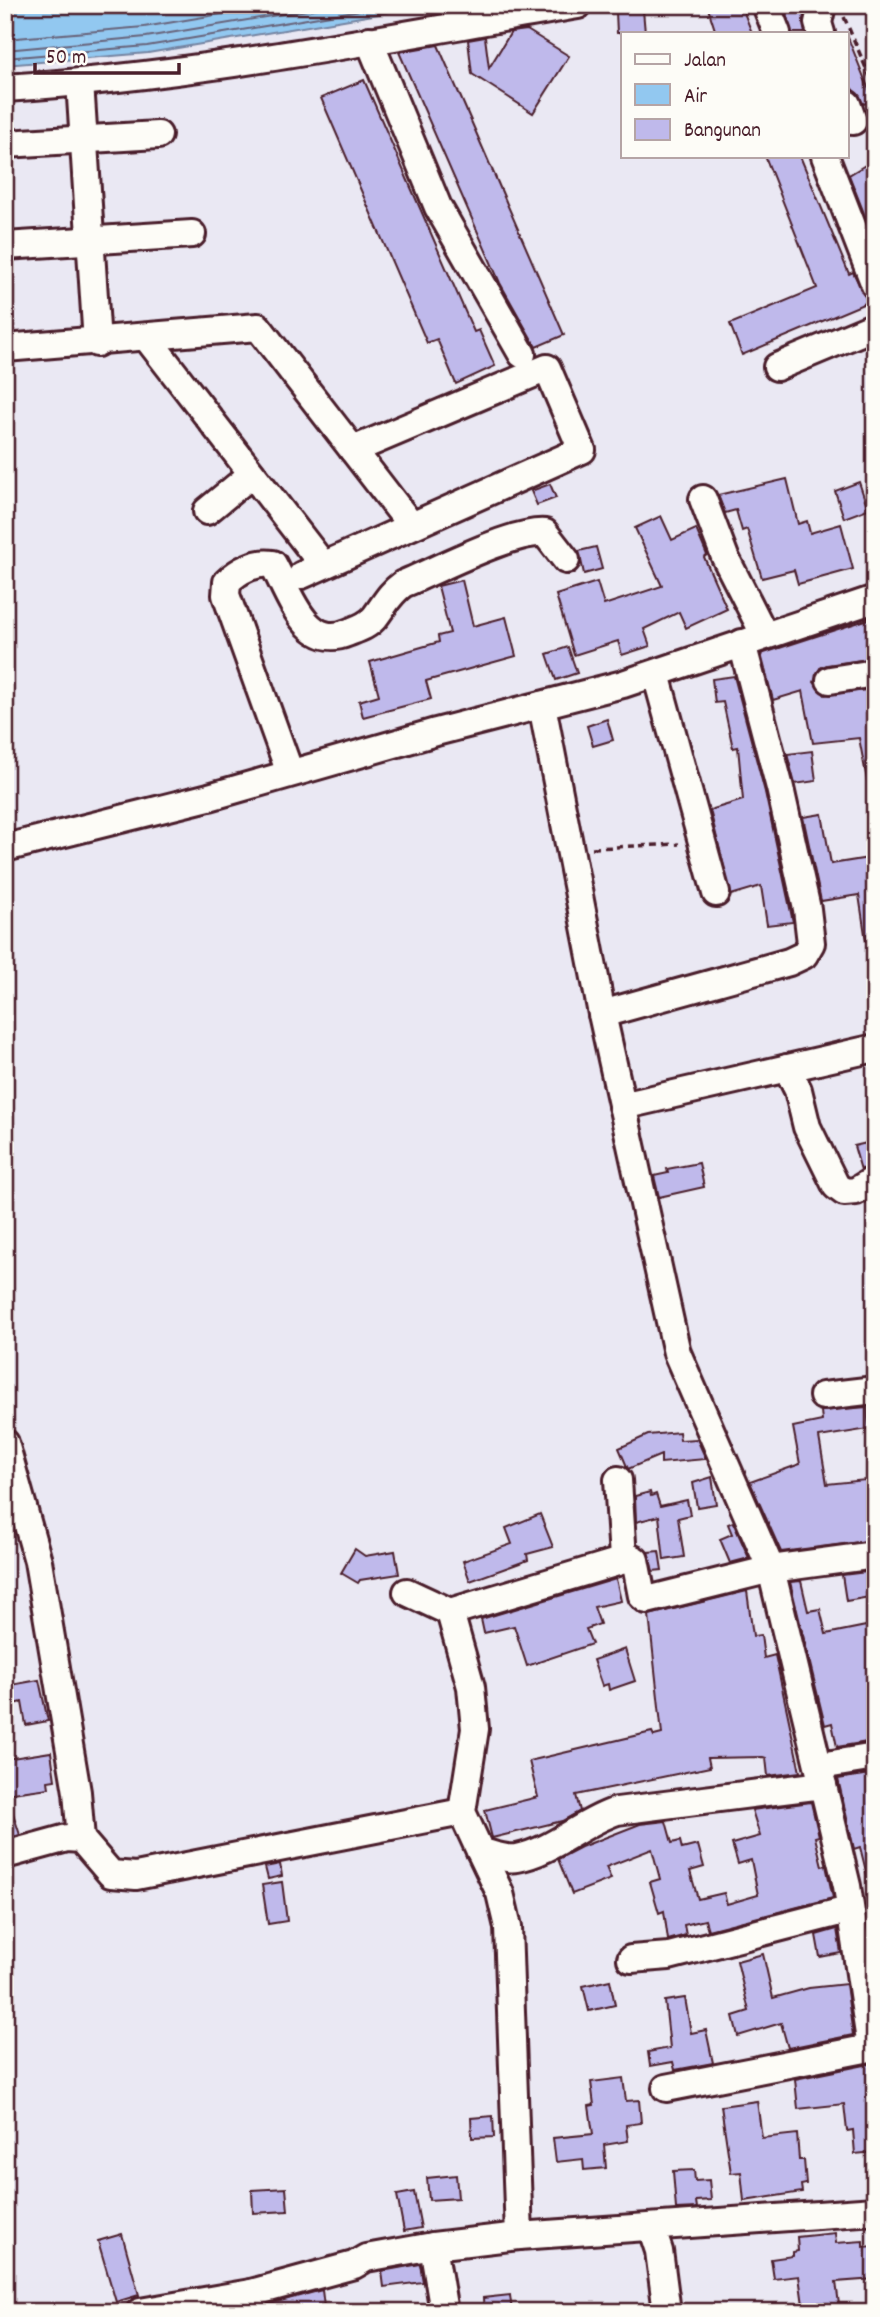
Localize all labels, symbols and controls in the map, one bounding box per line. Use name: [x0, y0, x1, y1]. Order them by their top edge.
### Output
scale bar: [35, 32, 178, 76]
legend: [621, 32, 848, 158]
text: 50 m: [46, 44, 86, 74]
text: Jalan: [684, 47, 726, 77]
text: Air: [684, 83, 707, 113]
text: Bangunan: [684, 117, 761, 147]

